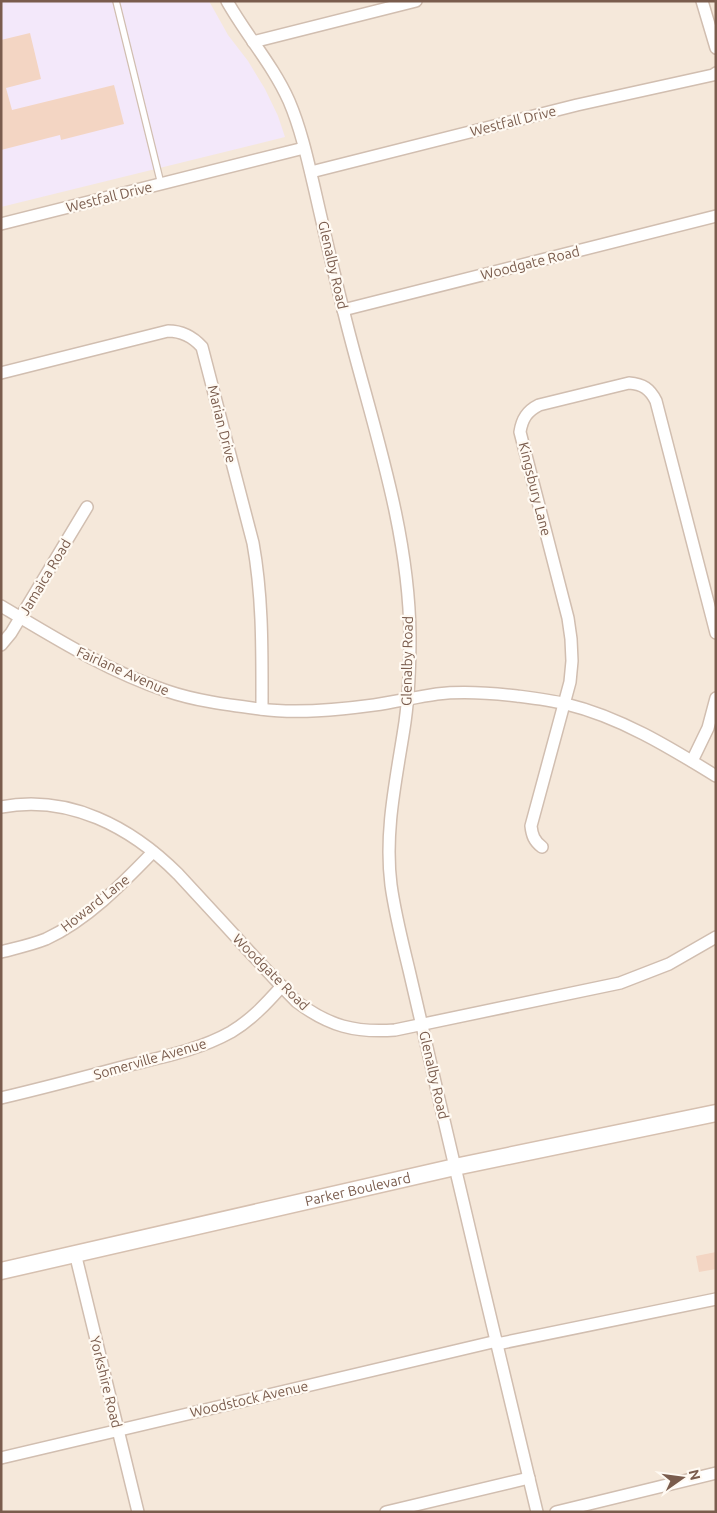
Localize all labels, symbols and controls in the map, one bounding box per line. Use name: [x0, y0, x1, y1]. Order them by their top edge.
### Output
street label: Westfall Drive: [468, 103, 558, 139]
street label: Westfall Drive: [64, 179, 154, 215]
street label: Glenalby Road: [315, 219, 351, 311]
street label: Woodgate Road: [479, 243, 581, 283]
street label: Marian Drive: [205, 383, 239, 465]
street label: Kingsbury Lane: [516, 440, 554, 538]
street label: Jamaica Road: [16, 536, 74, 618]
street label: Glenalby Road: [398, 616, 416, 706]
street label: Fairlane Avenue: [74, 643, 172, 699]
street label: Howard Lane: [57, 871, 133, 935]
street label: Woodgate Road: [230, 931, 312, 1013]
street label: Glenalby Road: [416, 1029, 452, 1121]
street label: Somerville Avenue: [92, 1035, 208, 1083]
street label: Parker Boulevard: [303, 1169, 412, 1209]
street label: Yorkshire Road: [87, 1334, 125, 1430]
street label: Woodstock Avenue: [188, 1378, 310, 1420]
north arrow: [657, 1453, 707, 1503]
text: N: [686, 1468, 704, 1482]

